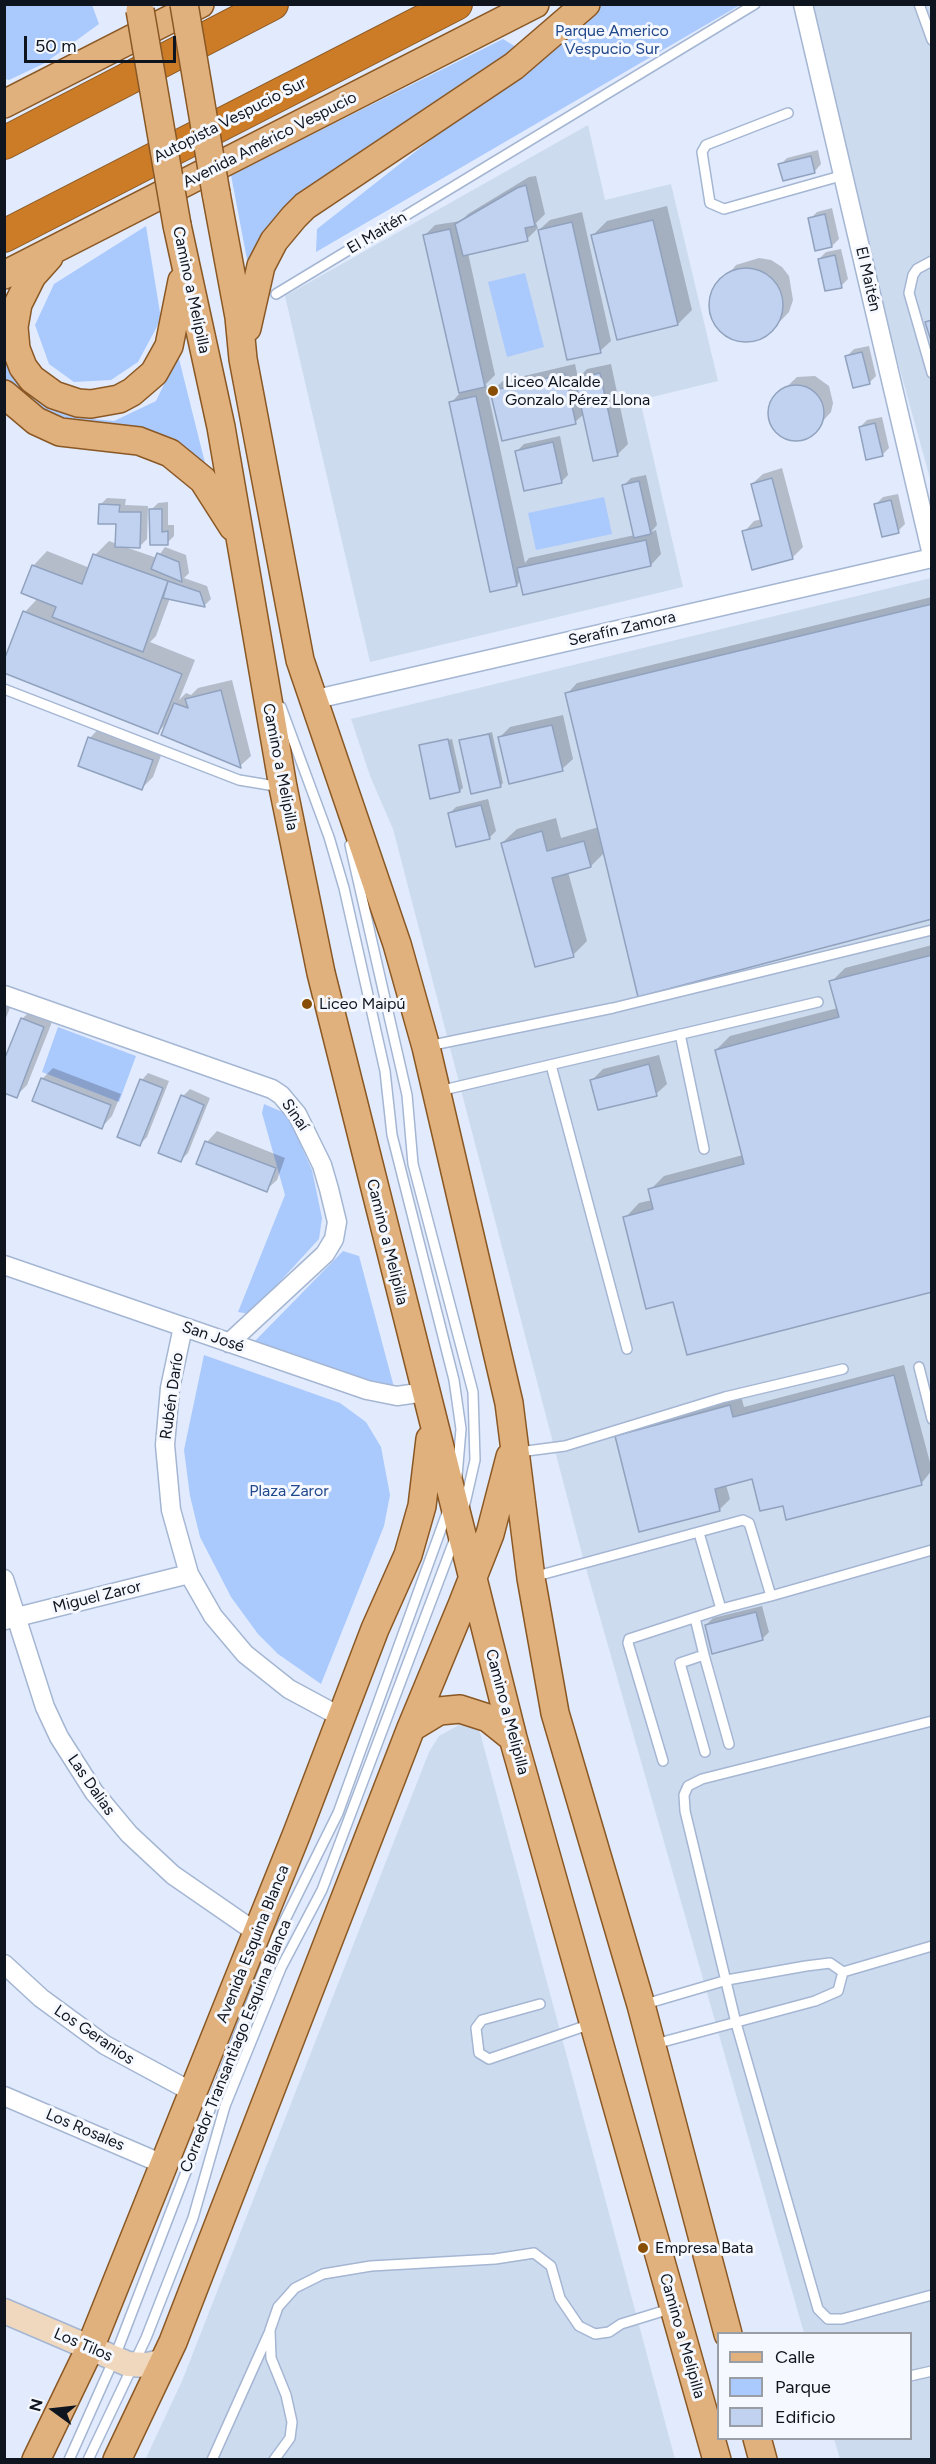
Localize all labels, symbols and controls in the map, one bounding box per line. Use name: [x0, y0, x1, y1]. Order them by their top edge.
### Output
park label: Parque Americo Vespucio Sur: [555, 21, 669, 59]
scale bar: [27, 24, 178, 62]
text: 50 m: [35, 35, 77, 57]
street label: Autopista Vespucio Sur: [151, 73, 309, 167]
street label: Avenida Américo Vespucio: [180, 88, 360, 192]
street label: El Maitén: [344, 208, 410, 258]
street label: Camino a Melipilla: [168, 225, 214, 355]
street label: El Maitén: [851, 245, 885, 313]
place label: Liceo Alcalde Gonzalo Pérez Llona: [505, 372, 650, 410]
marker: Liceo Alcalde Gonzalo Pérez Llona: [486, 384, 500, 398]
street label: Serafín Zamora: [566, 607, 678, 651]
street label: Camino a Melipilla: [258, 702, 302, 832]
place label: Liceo Maipú: [319, 994, 405, 1014]
marker: Liceo Maipú: [300, 997, 314, 1011]
street label: Sinaí: [277, 1095, 313, 1135]
street label: Camino a Melipilla: [362, 1177, 412, 1307]
street label: San José: [179, 1317, 247, 1357]
street label: Rubén Darío: [156, 1351, 188, 1441]
park label: Plaza Zaror: [249, 1481, 329, 1501]
street label: Miguel Zaror: [51, 1577, 143, 1617]
street label: Camino a Melipilla: [481, 1647, 533, 1777]
street label: Las Dalias: [63, 1751, 119, 1819]
street label: Avenida Esquina Blanca: [213, 1862, 293, 2026]
street label: Corredor Transantiago Esquina Blanca: [176, 1917, 296, 2175]
street label: Los Geranios: [50, 2001, 138, 2069]
street label: Los Rosales: [43, 2105, 127, 2155]
place label: Empresa Bata: [655, 2238, 753, 2258]
marker: Empresa Bata: [636, 2241, 650, 2255]
street label: Camino a Melipilla: [655, 2271, 709, 2401]
street label: Los Tilos: [51, 2324, 115, 2366]
legend: [717, 2332, 912, 2440]
text: Calle: [775, 2346, 815, 2368]
text: Parque: [775, 2376, 831, 2398]
north arrow: [24, 2380, 84, 2440]
text: N: [25, 2397, 47, 2414]
text: Edificio: [775, 2406, 836, 2428]

